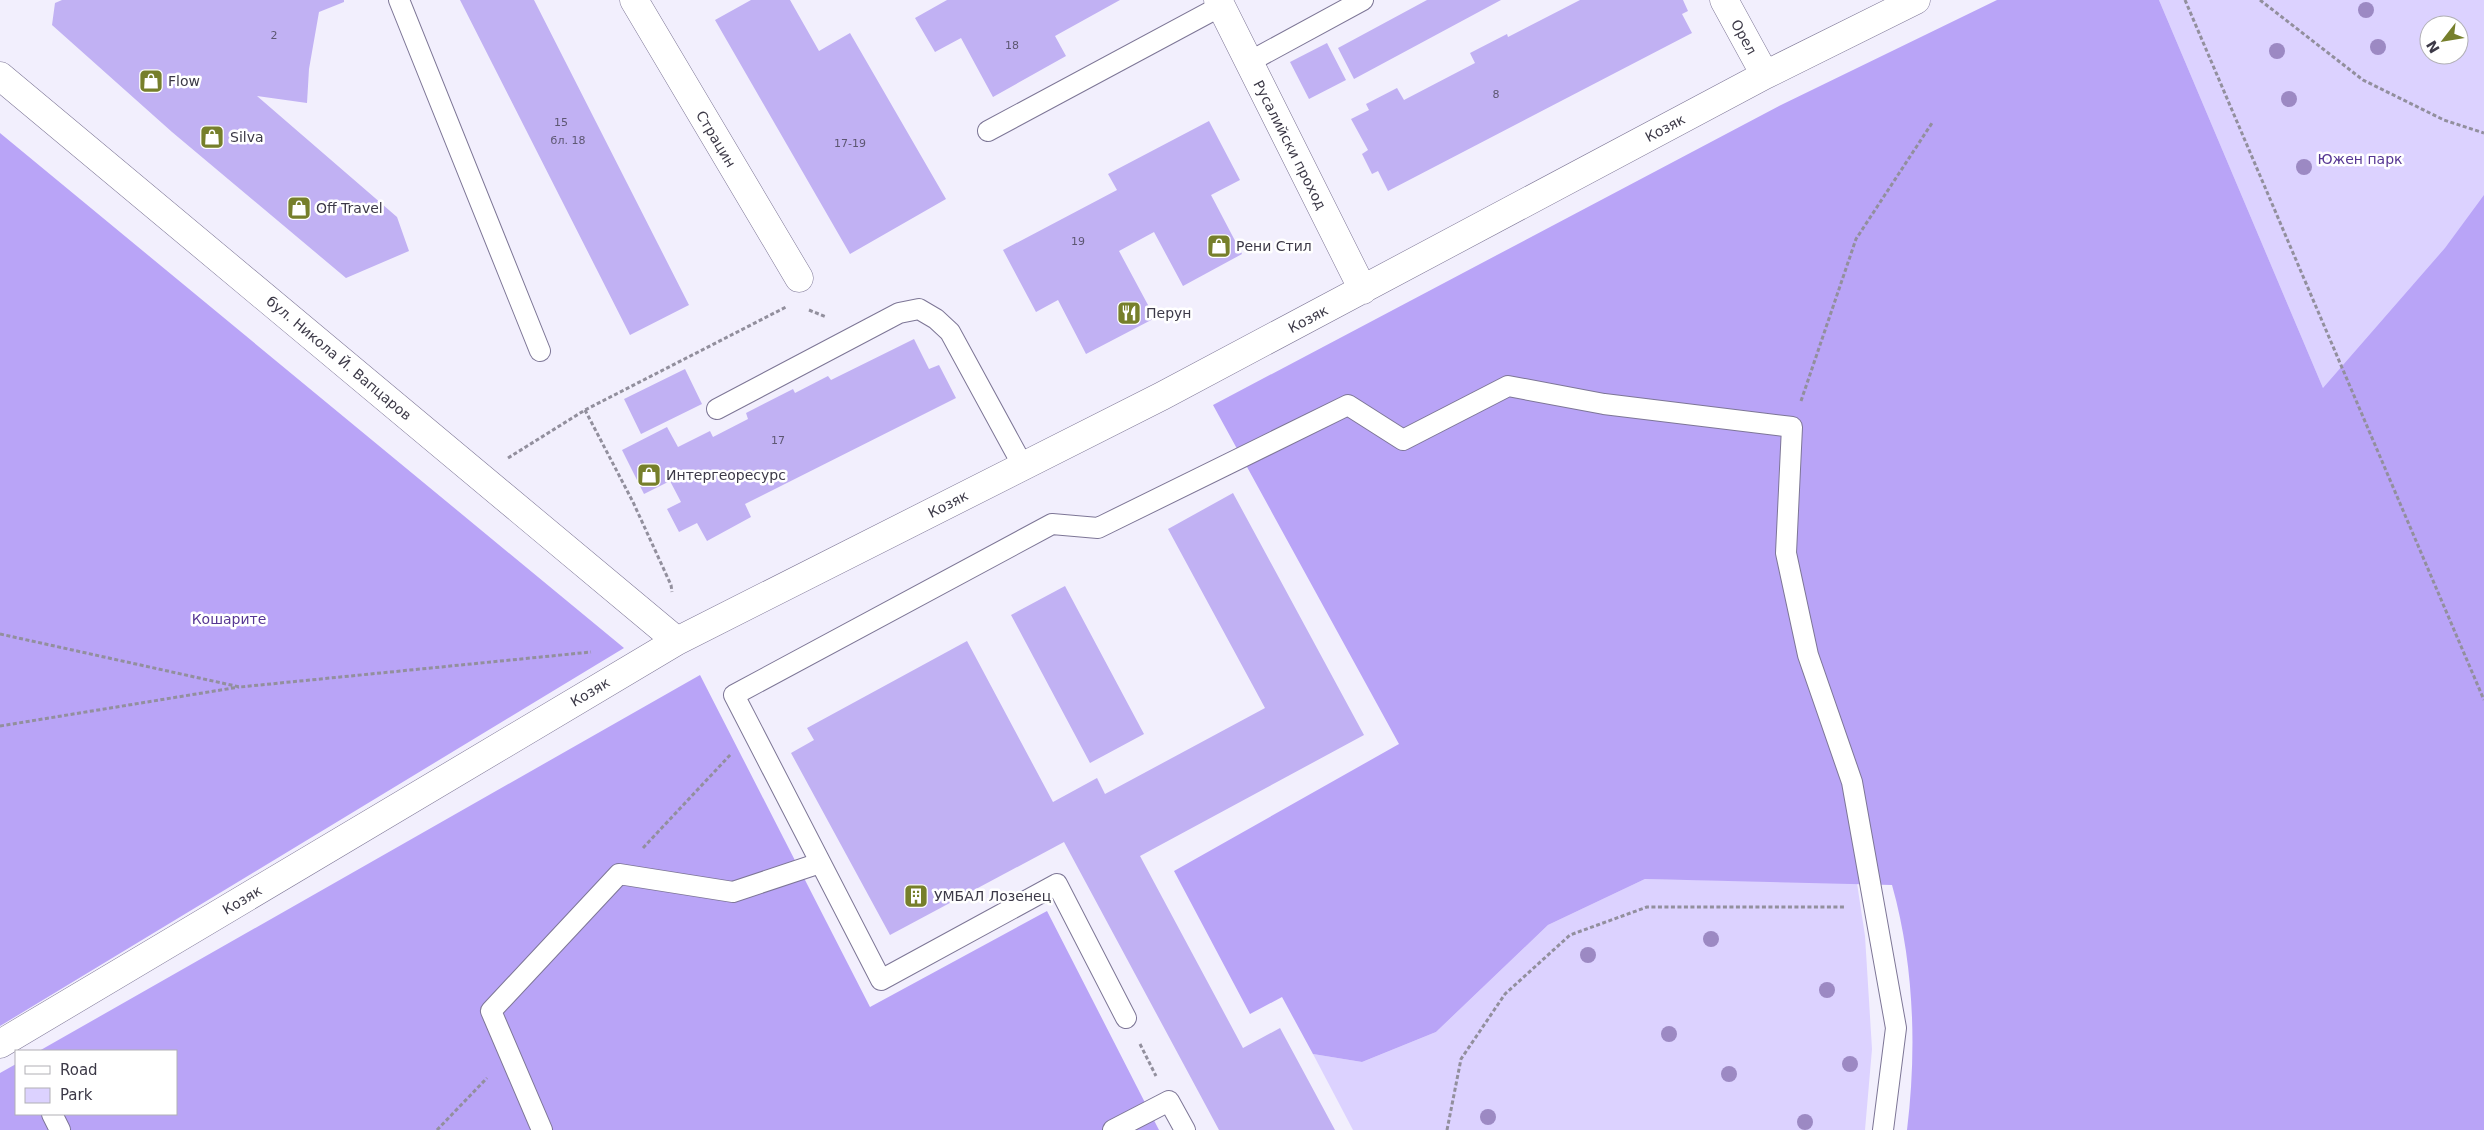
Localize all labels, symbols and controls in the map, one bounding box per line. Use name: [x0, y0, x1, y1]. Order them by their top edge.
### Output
north arrow: [2419, 15, 2469, 65]
street label: Орел: [1728, 17, 1760, 57]
house number: 2: [271, 29, 278, 42]
text: N: [2423, 38, 2443, 56]
house number: 18: [1005, 39, 1019, 52]
shop icon: Flow: [138, 68, 164, 94]
place label: Flow: [168, 73, 200, 89]
street label: Русалийски проход: [1250, 78, 1330, 212]
house number: 8: [1493, 88, 1500, 101]
street label: Страцин: [693, 108, 739, 170]
street label: Козяк: [1642, 111, 1688, 145]
house number: 15: [554, 116, 568, 129]
shop icon: Silva: [199, 124, 225, 150]
place label: Silva: [230, 129, 264, 145]
house number: бл. 18: [551, 134, 585, 147]
house number: 17-19: [834, 137, 866, 150]
park label: Южен парк: [2317, 151, 2403, 167]
shop icon: Off Travel: [286, 195, 312, 221]
place label: Off Travel: [316, 200, 383, 216]
shop icon: Рени Стил: [1206, 233, 1232, 259]
house number: 19: [1071, 235, 1085, 248]
place label: Рени Стил: [1236, 238, 1312, 254]
street label: бул. Никола Й. Вапцаров: [263, 292, 415, 423]
restaurant icon: Перун: [1116, 300, 1142, 326]
street label: Козяк: [1285, 302, 1331, 336]
place label: Перун: [1146, 305, 1191, 321]
house number: 17: [771, 434, 785, 447]
shop icon: Интергеоресурс: [636, 462, 662, 488]
place label: Интергеоресурс: [666, 467, 786, 483]
street label: Козяк: [925, 487, 971, 521]
park label: Кошарите: [192, 611, 266, 627]
street label: Козяк: [568, 674, 612, 710]
street label: Козяк: [220, 882, 264, 918]
building icon: УМБАЛ Лозенец: [903, 883, 929, 909]
place label: УМБАЛ Лозенец: [934, 888, 1051, 904]
legend: [15, 1050, 178, 1115]
text: Road: [60, 1061, 98, 1079]
text: Park: [60, 1086, 93, 1104]

